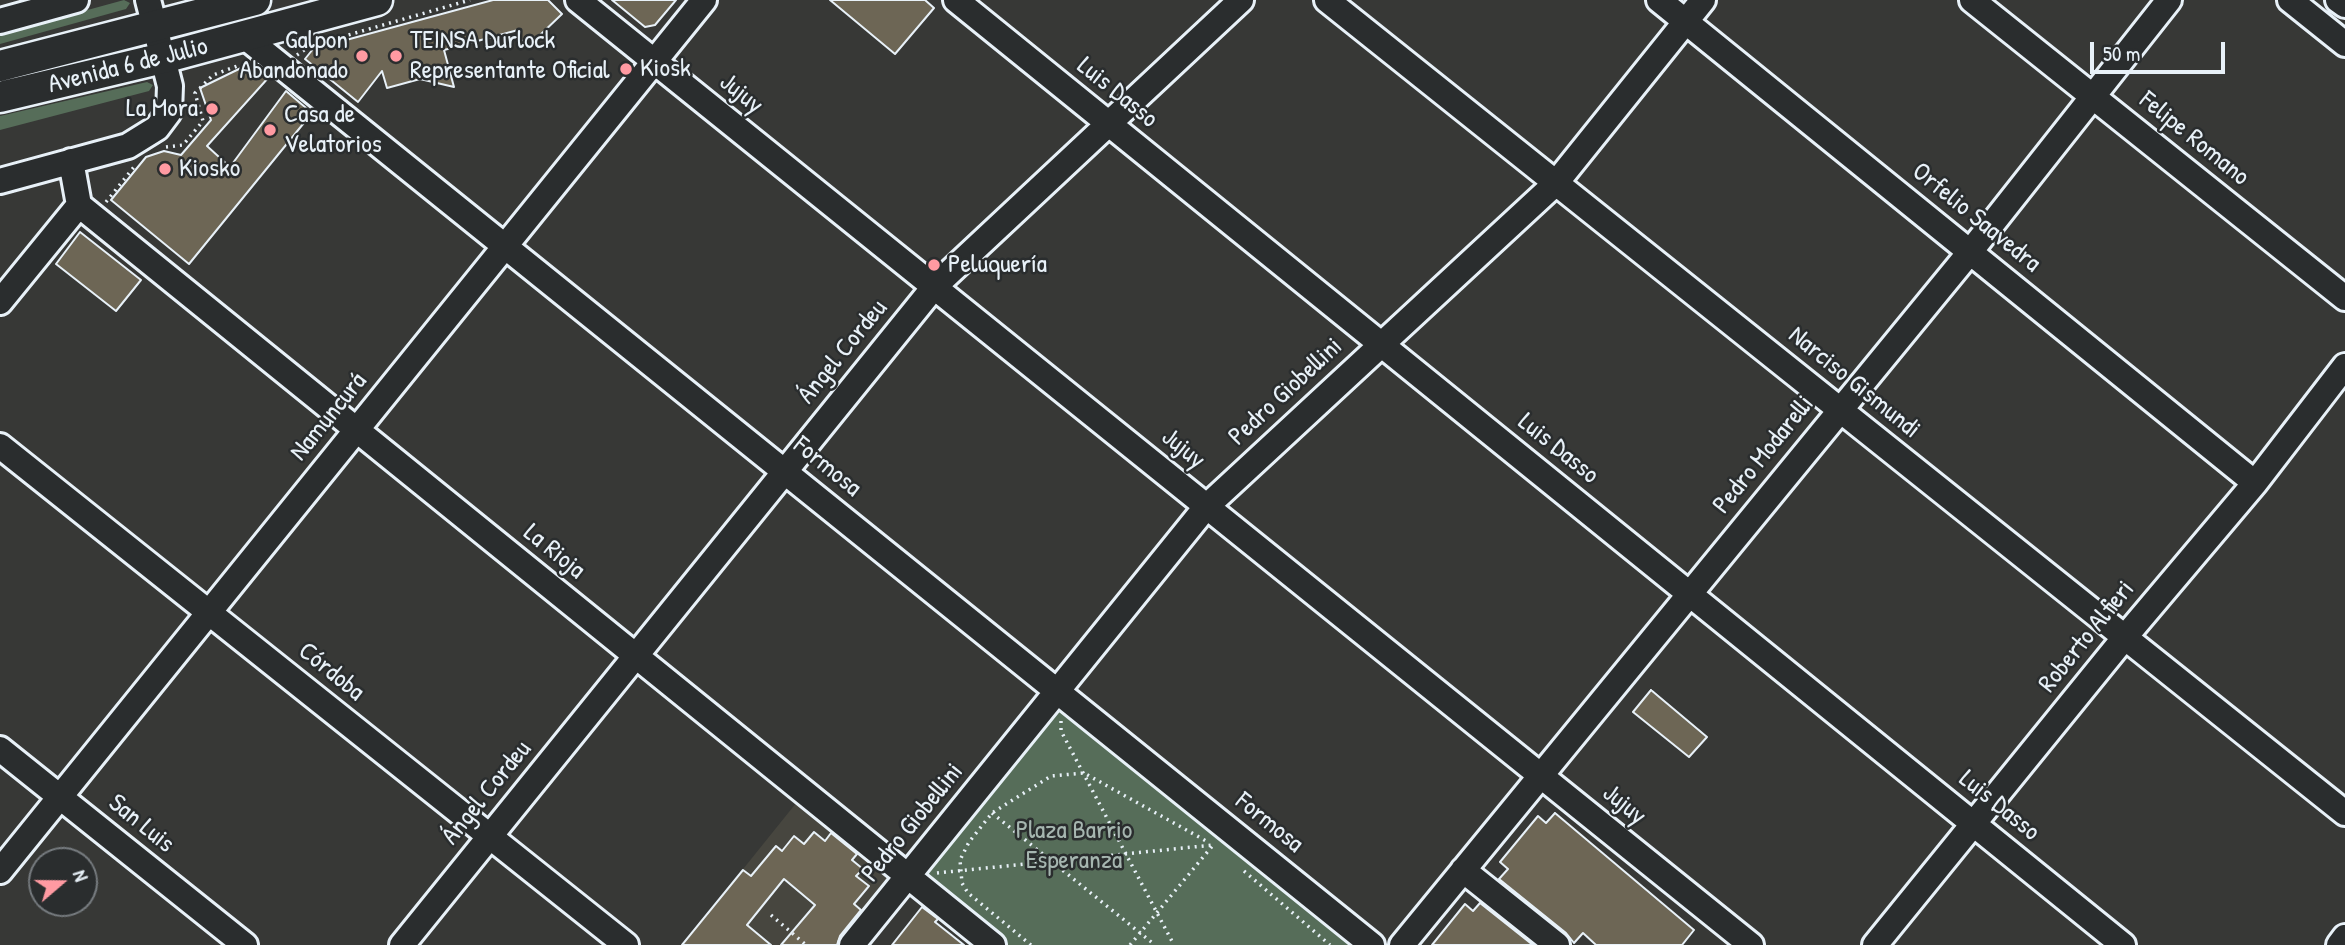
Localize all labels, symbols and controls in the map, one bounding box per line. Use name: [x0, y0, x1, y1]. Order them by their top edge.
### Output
place label: Galpon Abandonado: [239, 25, 348, 86]
place label: TEINSA Durlock Representante Oficial: [410, 25, 610, 86]
scale bar: [2093, 28, 2228, 72]
street label: Avenida 6 de Julio: [45, 31, 211, 101]
text: 50 m: [2103, 39, 2140, 68]
marker: Galpon Abandonado: [354, 48, 370, 64]
marker: TEINSA Durlock Representante Oficial: [388, 48, 404, 64]
street label: Luis Dasso: [1070, 51, 1164, 135]
place label: Kiosk: [640, 53, 691, 85]
marker: Kiosk: [618, 61, 634, 77]
street label: Jujuy: [713, 67, 769, 121]
street label: Felipe Romano: [2133, 85, 2255, 193]
place label: La Mora: [126, 93, 198, 125]
place label: Casa de Velatorios: [284, 99, 382, 160]
marker: La Mora: [204, 101, 220, 117]
marker: Casa de Velatorios: [262, 122, 278, 138]
place label: Kiosko: [179, 153, 240, 185]
street label: Orfelio Saavedra: [1905, 157, 2047, 279]
marker: Kiosko: [157, 161, 173, 177]
place label: Peluquería: [948, 249, 1047, 281]
marker: Peluquería: [926, 257, 942, 273]
street label: Ángel Cordeu: [792, 294, 894, 410]
street label: Narciso Gismundi: [1782, 320, 1926, 446]
street label: Pedro Giobellini: [1223, 332, 1349, 452]
street label: Namuncurá: [284, 367, 374, 467]
street label: Pedro Modarelli: [1707, 390, 1821, 520]
street label: Luis Dasso: [1511, 407, 1605, 491]
street label: Jujuy: [1155, 422, 1211, 476]
street label: Formosa: [787, 430, 867, 504]
street label: La Rioja: [517, 518, 591, 586]
street label: Roberto Alfieri: [2032, 575, 2142, 699]
street label: Córdoba: [292, 636, 370, 708]
street label: Ángel Cordeu: [436, 735, 538, 851]
street label: Pedro Giobellini: [856, 757, 970, 889]
street label: Luis Dasso: [1952, 764, 2046, 848]
street label: Jujuy: [1596, 778, 1652, 832]
street label: Formosa: [1229, 786, 1309, 860]
street label: San Luis: [102, 788, 180, 860]
park label: Plaza Barrio Esperanza: [1016, 815, 1132, 876]
north arrow: [28, 847, 98, 917]
text: N: [67, 866, 95, 885]

